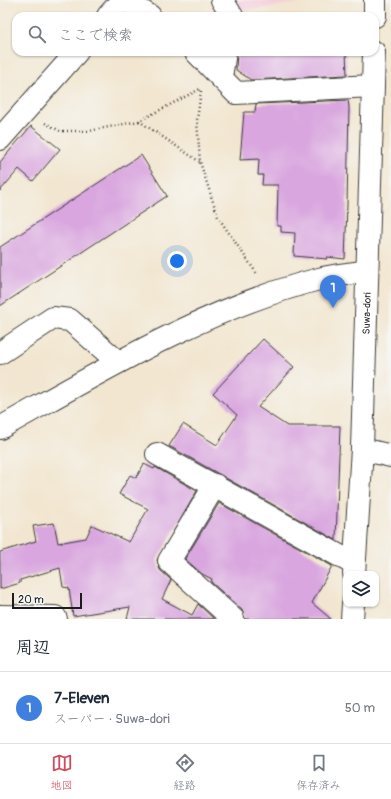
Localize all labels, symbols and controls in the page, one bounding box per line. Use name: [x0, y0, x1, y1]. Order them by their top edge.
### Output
search box: [12, 12, 379, 56]
icon: search: [26, 23, 48, 45]
text: ここで検索: [58, 26, 133, 45]
your location: [167, 251, 187, 271]
pin: 1: [320, 275, 346, 308]
street label: Suwa-dori: [360, 292, 374, 335]
map controls: [343, 571, 379, 607]
button: layers: [343, 571, 379, 607]
scale bar: [12, 591, 82, 610]
text: 20 m: [18, 593, 44, 606]
text: 周辺: [16, 637, 50, 658]
text: 7-Eleven: [54, 689, 109, 708]
text: 1: [26, 700, 32, 716]
text: 50 m: [345, 700, 375, 716]
text: スーパー · Suwa-dori: [54, 711, 170, 727]
tab: 地図: [51, 752, 73, 792]
tab: 経路: [174, 752, 196, 792]
tab: 保存済み: [297, 752, 341, 792]

